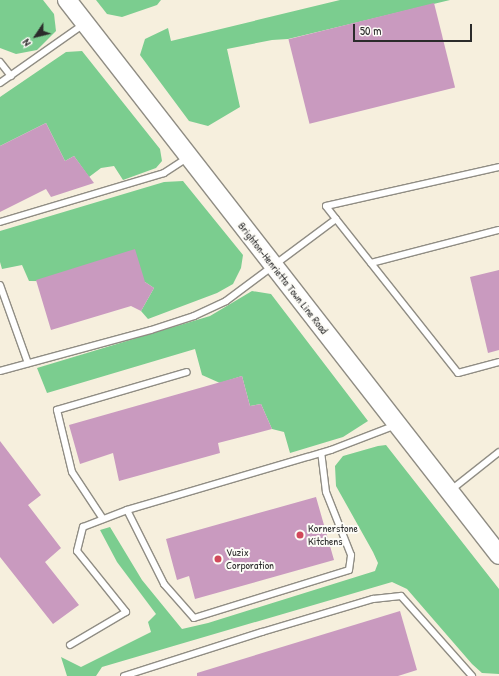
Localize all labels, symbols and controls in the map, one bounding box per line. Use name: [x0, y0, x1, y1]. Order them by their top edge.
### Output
north arrow: [16, 16, 56, 56]
scale bar: [355, 16, 474, 42]
text: 50 m: [360, 22, 381, 39]
text: N: [19, 36, 34, 49]
street label: Brighton-Henrietta Town Line Road: [235, 220, 331, 336]
place label: Kornerstone Kitchens: [308, 522, 358, 548]
marker: Kornerstone Kitchens: [295, 530, 305, 540]
place label: Vuzix Corporation: [226, 546, 274, 572]
marker: Vuzix Corporation: [213, 554, 223, 564]

